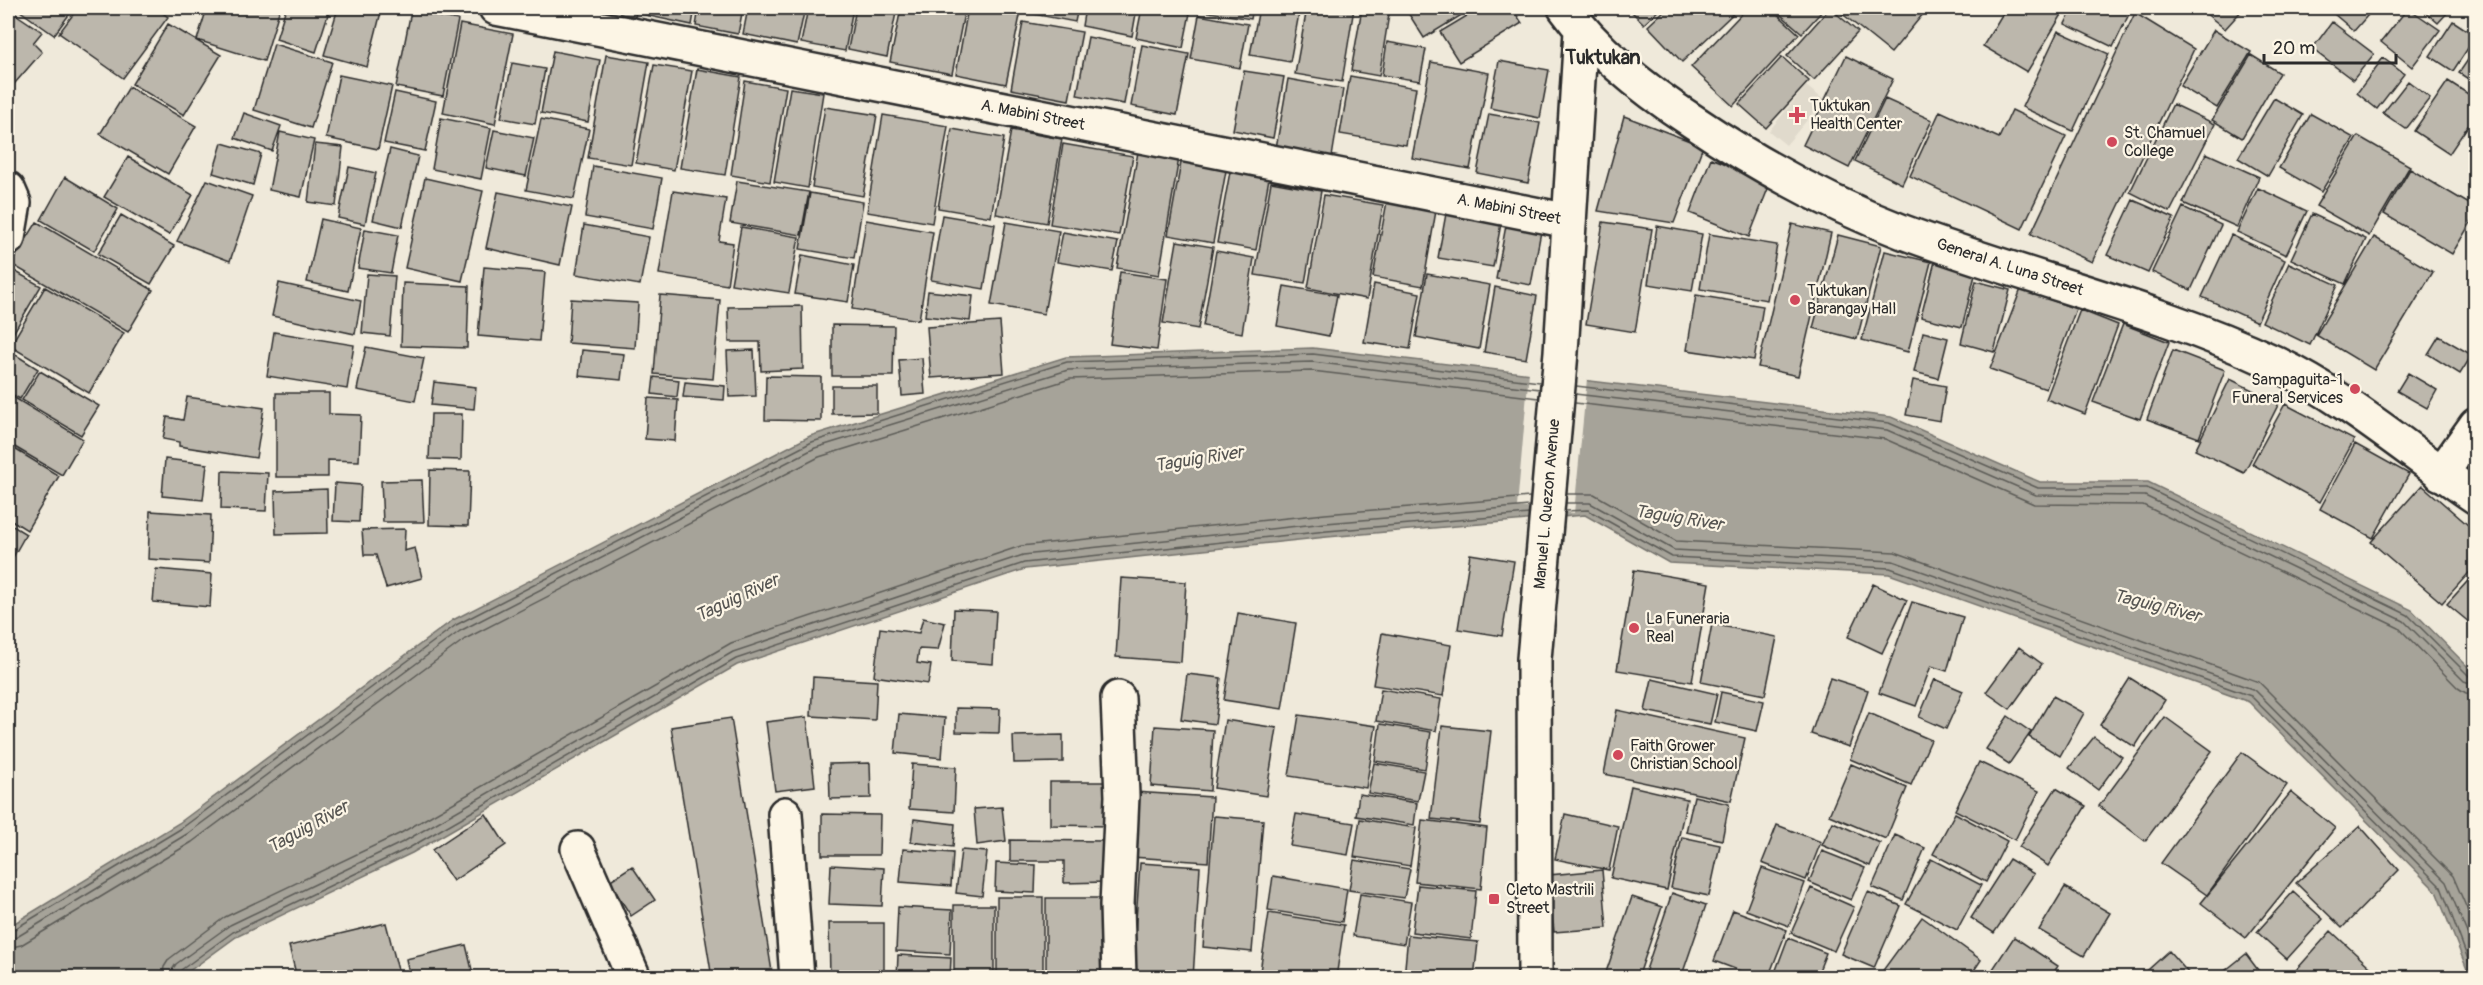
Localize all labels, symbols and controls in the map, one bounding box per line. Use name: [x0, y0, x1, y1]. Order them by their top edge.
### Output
scale bar: [2264, 27, 2396, 65]
text: 20 m: [2273, 37, 2315, 60]
district label: Tuktukan: [1564, 45, 1641, 70]
street label: A. Mabini Street: [979, 95, 1087, 135]
place label: Tuktukan Health Center: [1810, 96, 1903, 134]
marker: Tuktukan Health Center: [1788, 106, 1806, 124]
place label: St. Chamuel College: [2124, 123, 2206, 161]
marker: St. Chamuel College: [2105, 135, 2119, 149]
street label: A. Mabini Street: [1455, 189, 1563, 229]
street label: General A. Luna Street: [1934, 234, 2087, 300]
place label: Tuktukan Barangay Hall: [1807, 281, 1896, 319]
marker: Tuktukan Barangay Hall: [1788, 293, 1802, 307]
place label: Sampaguita-1 Funeral Services: [2232, 370, 2343, 408]
marker: Sampaguita-1 Funeral Services: [2348, 382, 2362, 396]
street label: Manuel L. Quezon Avenue: [1530, 418, 1564, 590]
water label: Taguig River: [1153, 440, 1247, 477]
water label: Taguig River: [1633, 500, 1727, 537]
water label: Taguig River: [692, 568, 785, 627]
water label: Taguig River: [2111, 584, 2206, 629]
place label: La Funeraria Real: [1646, 609, 1730, 647]
marker: La Funeraria Real: [1627, 621, 1641, 635]
place label: Faith Grower Christian School: [1630, 736, 1738, 774]
marker: Faith Grower Christian School: [1611, 748, 1625, 762]
water label: Taguig River: [263, 794, 355, 859]
place label: Cleto Mastrili Street: [1506, 880, 1594, 918]
marker: Cleto Mastrili Street: [1487, 892, 1501, 906]

